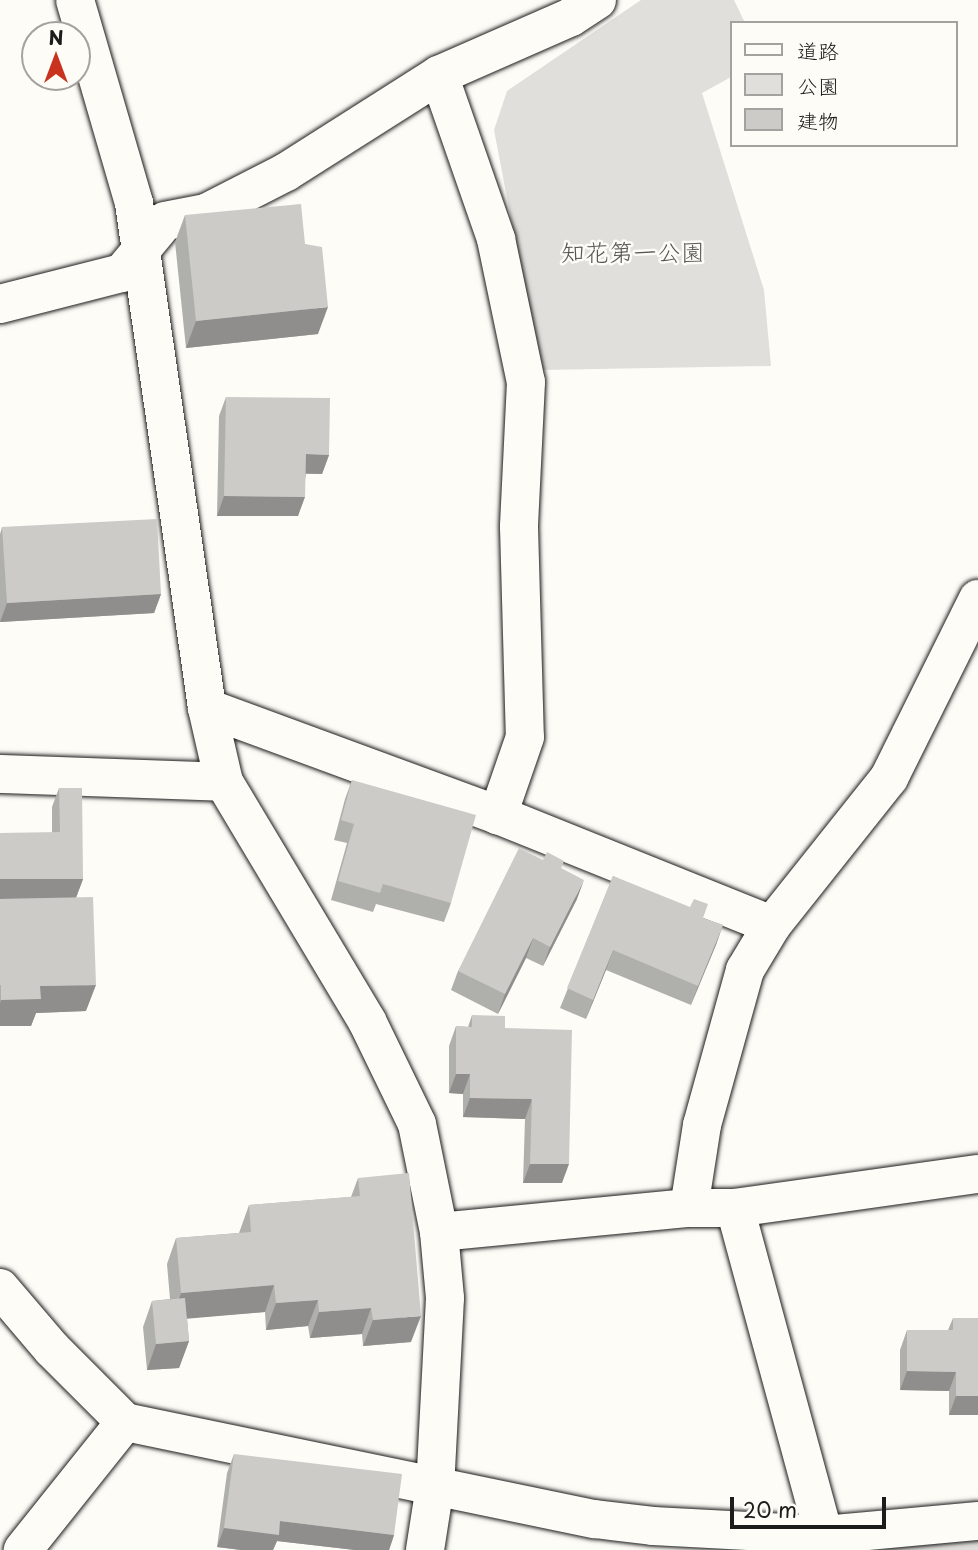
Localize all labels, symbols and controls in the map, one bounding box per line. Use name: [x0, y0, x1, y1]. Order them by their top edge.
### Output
north arrow: [21, 21, 91, 91]
legend: [730, 21, 957, 147]
text: N: [48, 23, 64, 51]
text: 道路: [797, 34, 839, 66]
text: 公園: [797, 69, 839, 101]
text: 建物: [797, 104, 839, 136]
park label: 知花第一公園: [561, 238, 705, 266]
scale bar: [733, 1484, 889, 1528]
text: 20 m: [743, 1493, 797, 1525]

